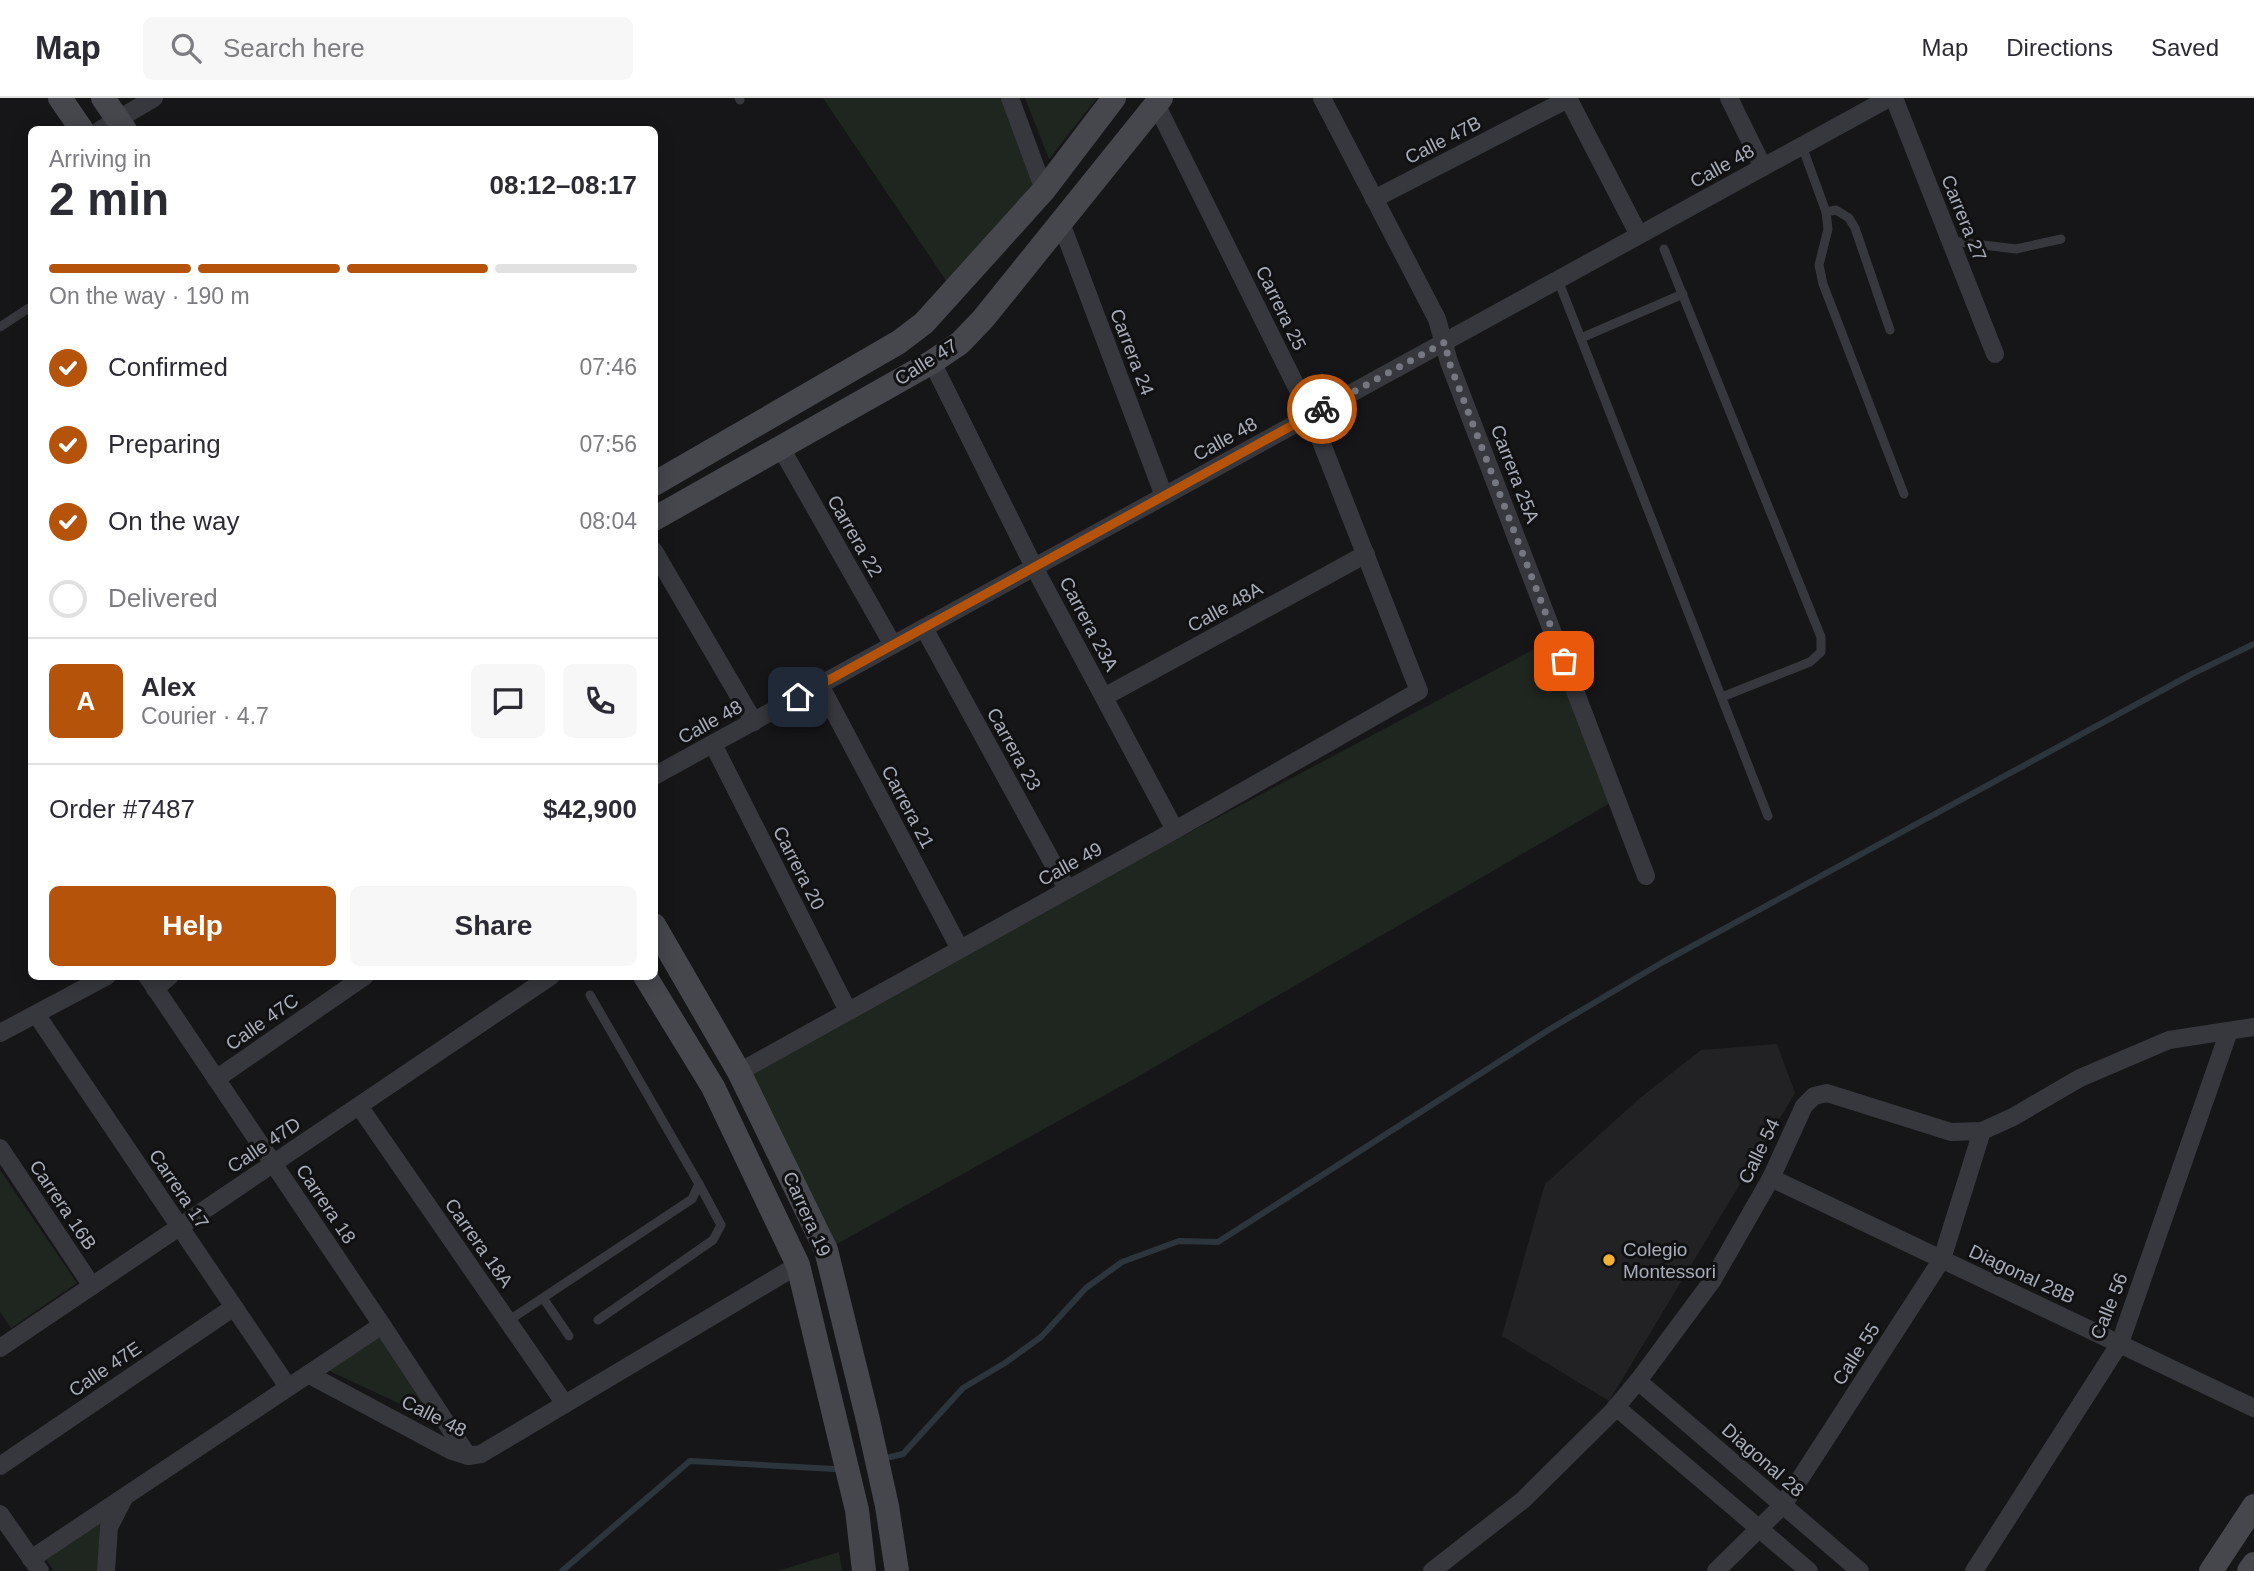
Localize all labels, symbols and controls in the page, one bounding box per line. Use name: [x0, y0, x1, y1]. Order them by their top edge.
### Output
search box: [143, 17, 633, 80]
text: Map: [35, 29, 101, 66]
icon: search: [167, 29, 205, 67]
text: Search here: [223, 33, 365, 63]
text: Map: [1922, 34, 1968, 61]
text: Directions: [2006, 34, 2113, 61]
text: Saved: [2151, 34, 2219, 61]
street label: Calle 47B: [1402, 112, 1484, 168]
street label: Calle 48: [1686, 140, 1758, 192]
text: Arriving in: [49, 146, 151, 172]
text: 08:12–08:17: [490, 170, 637, 200]
street label: Carrera 27: [1937, 172, 1991, 264]
text: 2 min: [49, 173, 169, 225]
street label: Carrera 25: [1252, 263, 1310, 353]
text: On the way · 190 m: [49, 283, 250, 309]
street label: Carrera 24: [1106, 306, 1158, 399]
street label: Calle 47: [891, 335, 961, 389]
icon: check: [49, 349, 87, 387]
text: Confirmed: [108, 352, 228, 382]
text: 07:46: [579, 354, 637, 380]
courier: [1287, 374, 1357, 444]
icon: bike: [1303, 390, 1341, 428]
street label: Calle 48: [1189, 413, 1261, 465]
street label: Carrera 25A: [1487, 422, 1543, 526]
icon: check: [49, 426, 87, 464]
text: Preparing: [108, 429, 221, 459]
text: 07:56: [579, 431, 637, 457]
street label: Carrera 22: [823, 491, 887, 581]
icon: check: [49, 503, 87, 541]
text: On the way: [108, 506, 240, 536]
text: 08:04: [579, 508, 637, 534]
street label: Carrera 23A: [1055, 573, 1123, 675]
street label: Calle 48A: [1184, 578, 1266, 636]
text: Delivered: [108, 583, 218, 613]
pin: [1534, 631, 1594, 691]
icon: bag: [1545, 642, 1583, 680]
button: chat: [471, 664, 545, 738]
button: phone: [563, 664, 637, 738]
pin: [768, 667, 828, 727]
text: Alex: [141, 672, 196, 702]
icon: home: [779, 678, 817, 716]
text: A: [77, 686, 95, 716]
street label: Calle 48: [674, 696, 746, 748]
text: Courier · 4.7: [141, 703, 269, 729]
street label: Carrera 23: [983, 704, 1045, 794]
street label: Carrera 21: [877, 762, 939, 852]
text: Order #7487: [49, 794, 195, 824]
text: $42,900: [543, 794, 637, 824]
street label: Carrera 20: [769, 823, 829, 913]
street label: Calle 49: [1034, 838, 1106, 890]
button: Help: [49, 886, 336, 966]
button: Share: [350, 886, 637, 966]
street label: Calle 47C: [222, 989, 302, 1055]
street label: Calle 47D: [224, 1113, 304, 1177]
street label: Calle 54: [1734, 1115, 1784, 1187]
street label: Carrera 17: [145, 1145, 213, 1233]
street label: Carrera 16B: [25, 1156, 101, 1254]
street label: Carrera 18: [292, 1160, 360, 1248]
street label: Carrera 19: [779, 1168, 835, 1260]
street label: Carrera 18A: [441, 1195, 517, 1292]
place label: Colegio Montessori: [1623, 1239, 1716, 1282]
street label: Diagonal 28B: [1966, 1240, 2078, 1308]
marker: Colegio Montessori: [1601, 1252, 1617, 1268]
street label: Calle 56: [2086, 1270, 2132, 1342]
street label: Calle 55: [1828, 1319, 1884, 1389]
street label: Calle 47E: [65, 1337, 145, 1401]
street label: Calle 48: [398, 1391, 470, 1441]
street label: Diagonal 28: [1718, 1419, 1808, 1501]

